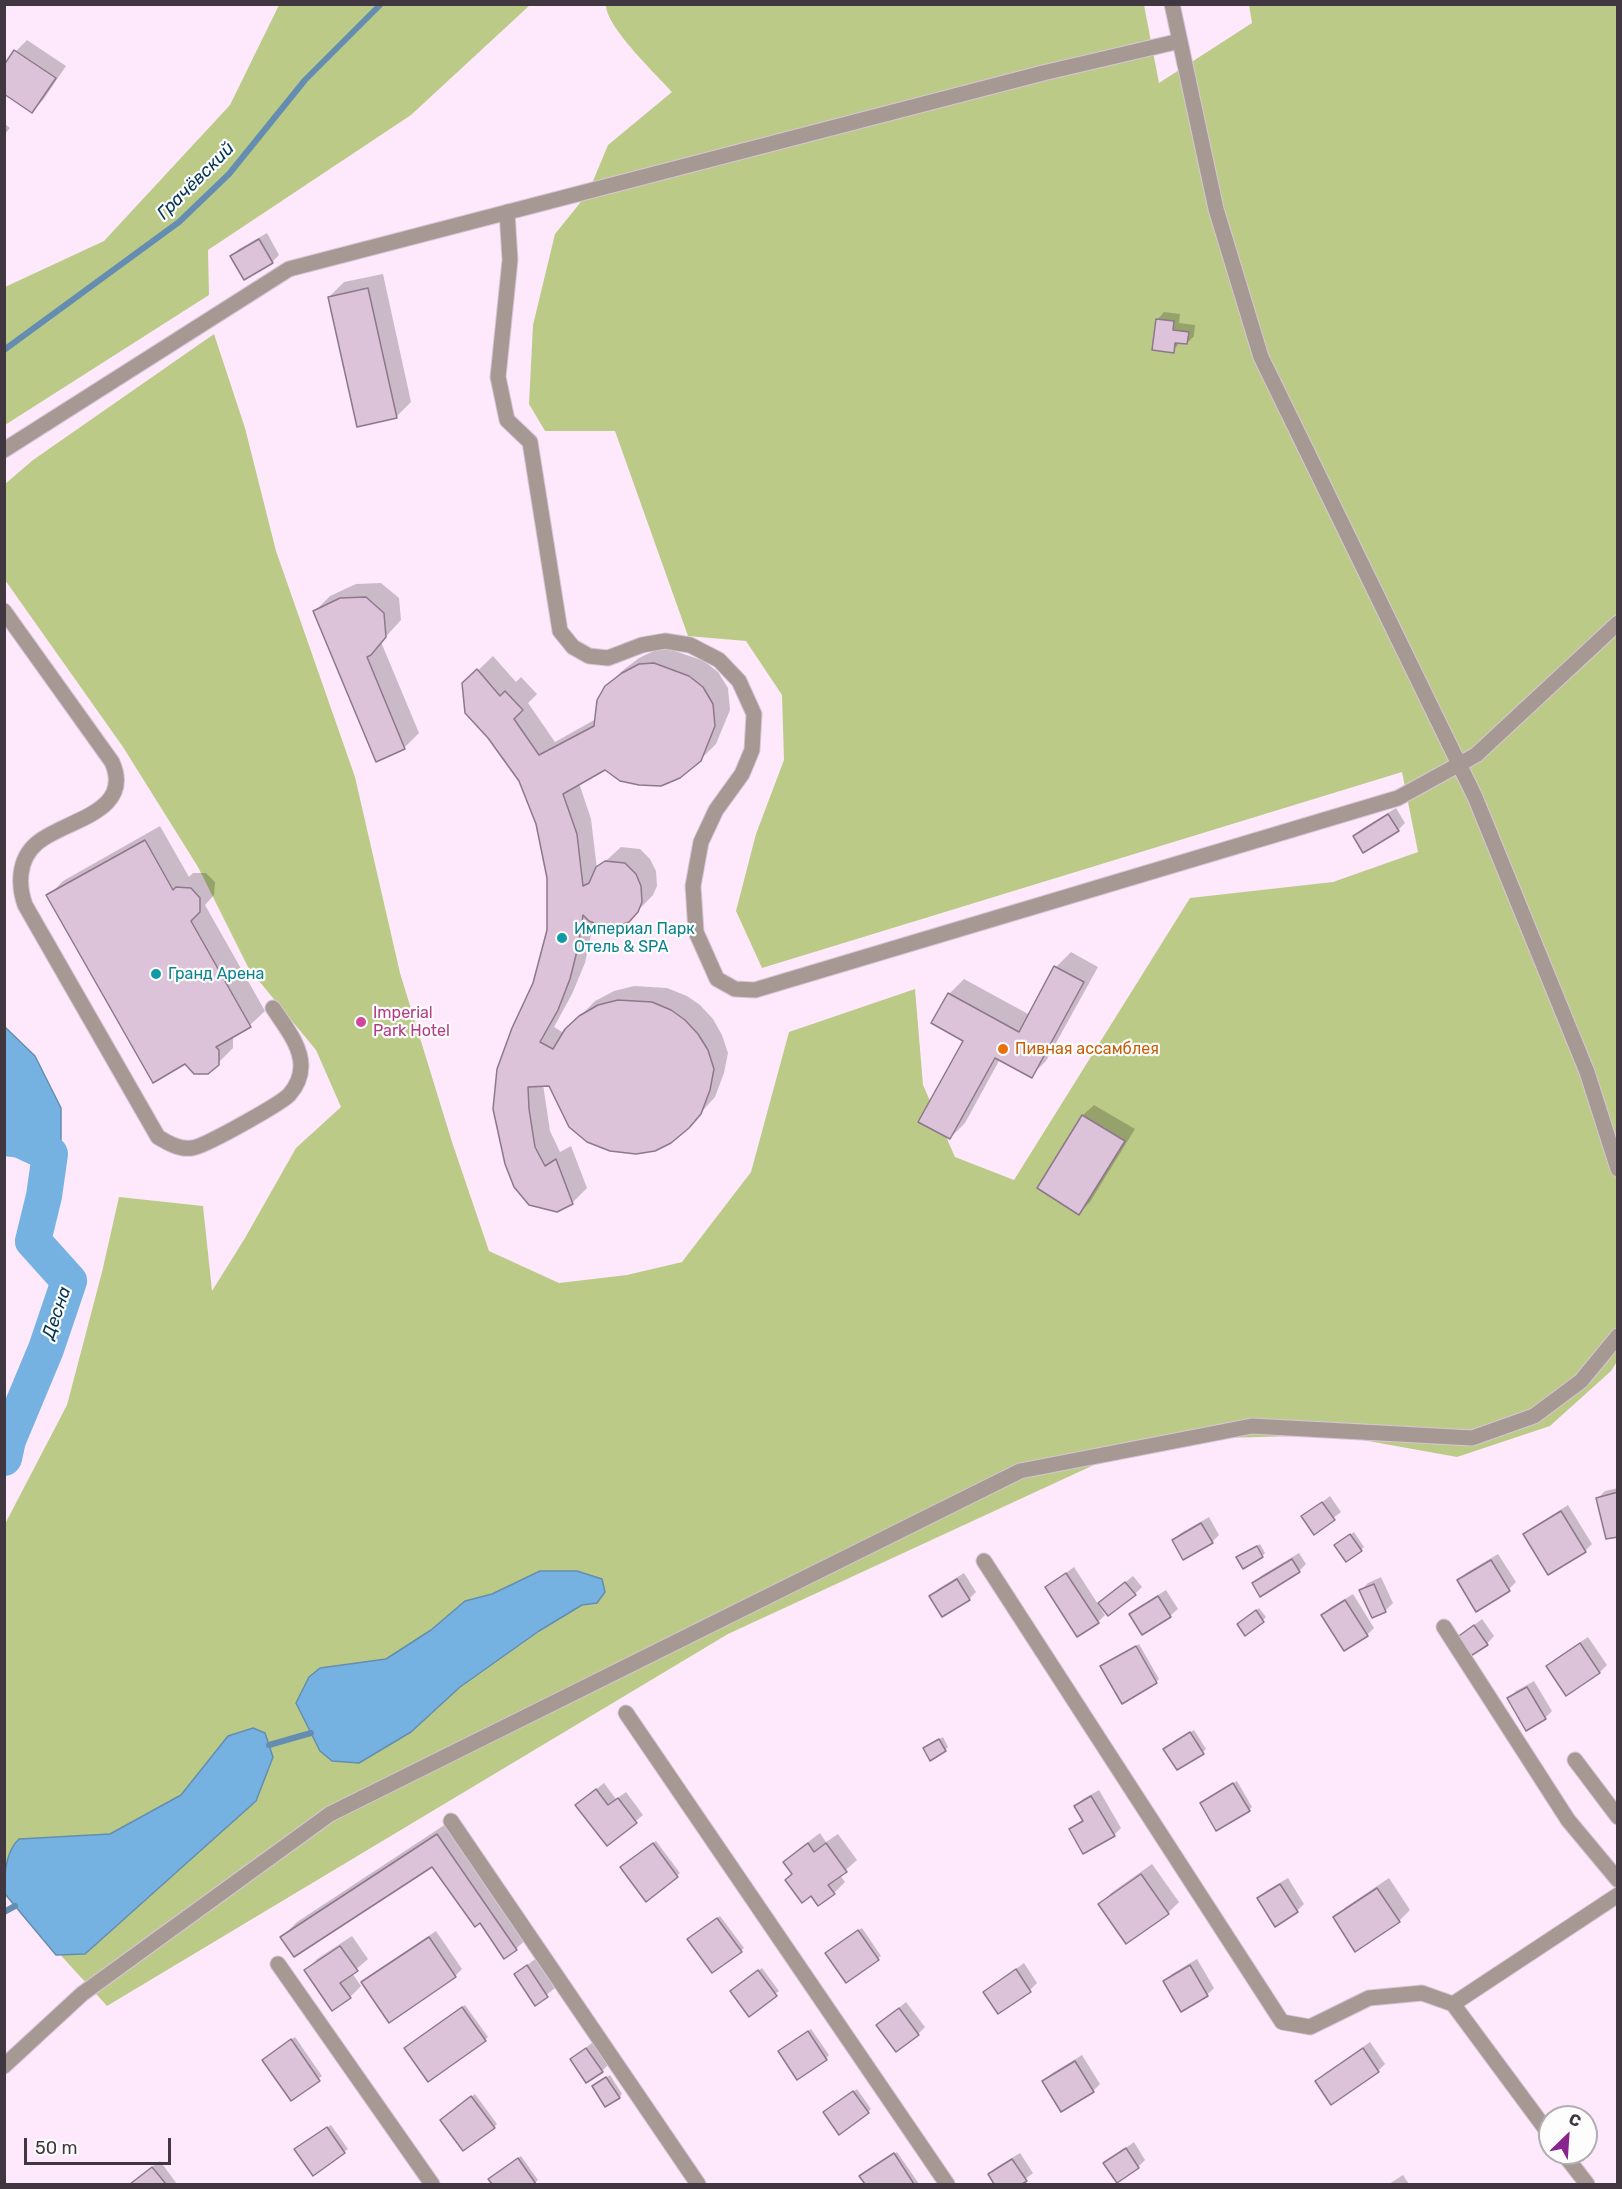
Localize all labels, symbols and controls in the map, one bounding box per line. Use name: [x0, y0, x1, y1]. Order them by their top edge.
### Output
water label: Грачёвский: [153, 138, 239, 224]
place label: Империал Парк Отель & SPA: [574, 919, 695, 957]
marker: Империал Парк Отель & SPA: [555, 931, 569, 945]
place label: Гранд Арена: [168, 964, 264, 984]
marker: Гранд Арена: [149, 967, 163, 981]
place label: Imperial Park Hotel: [373, 1003, 450, 1041]
marker: Imperial Park Hotel: [354, 1015, 368, 1029]
place label: Пивная ассамблея: [1015, 1039, 1159, 1059]
marker: Пивная ассамблея: [996, 1042, 1010, 1056]
water label: Десна: [38, 1284, 76, 1342]
north arrow: [1538, 2105, 1598, 2165]
text: С: [1566, 2109, 1584, 2131]
scale bar: [27, 2126, 174, 2164]
text: 50 m: [35, 2137, 78, 2159]

